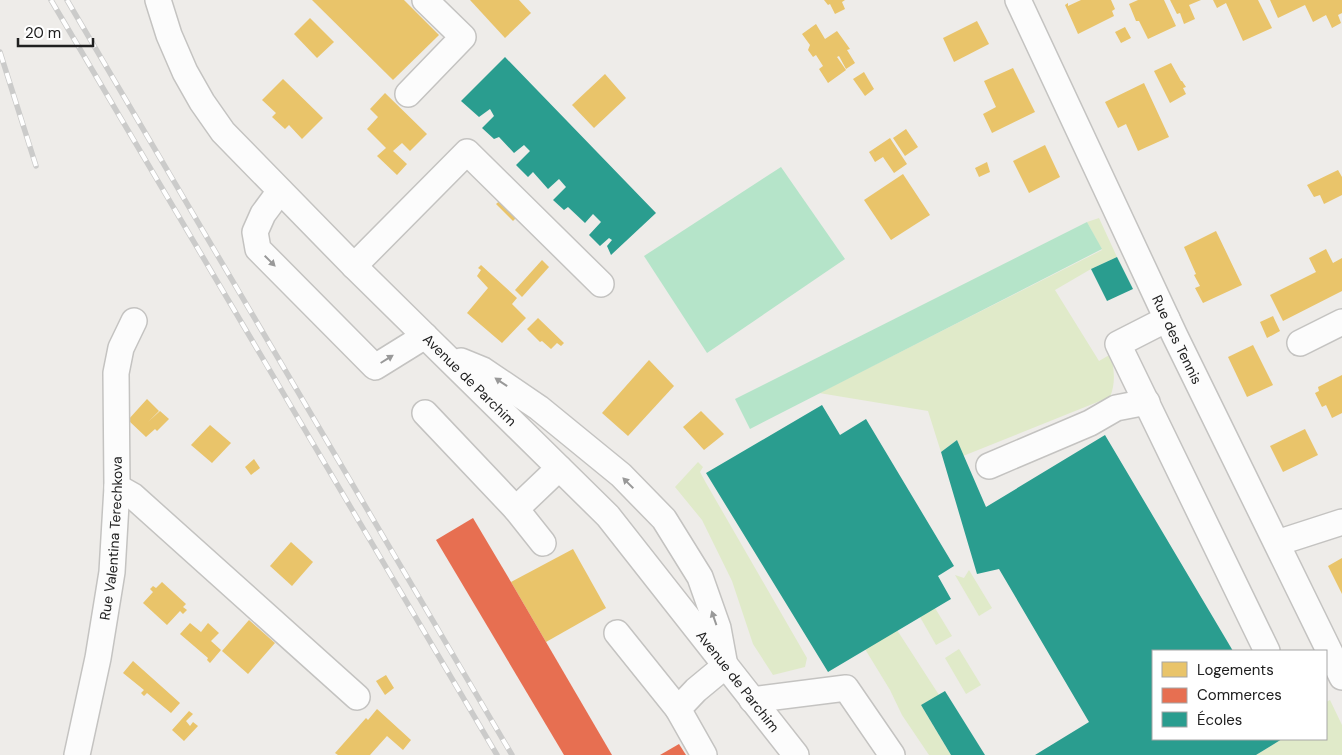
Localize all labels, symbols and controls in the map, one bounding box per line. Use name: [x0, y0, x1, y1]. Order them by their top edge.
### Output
scale bar: [18, 15, 92, 47]
text: 20 m: [25, 23, 61, 43]
one-way arrow: [264, 255, 276, 267]
street label: Rue des Tennis: [1148, 292, 1206, 387]
street label: Avenue de Parchim: [419, 330, 520, 430]
one-way arrow: [380, 355, 393, 364]
one-way arrow: [494, 378, 508, 387]
street label: Rue Valentina Terechkova: [95, 456, 126, 621]
one-way arrow: [623, 477, 635, 489]
one-way arrow: [710, 610, 718, 625]
street label: Avenue de Parchim: [692, 627, 783, 735]
legend: [1152, 650, 1327, 740]
text: Logements: [1197, 660, 1274, 680]
text: Commerces: [1197, 685, 1282, 705]
text: Écoles: [1197, 710, 1242, 730]

